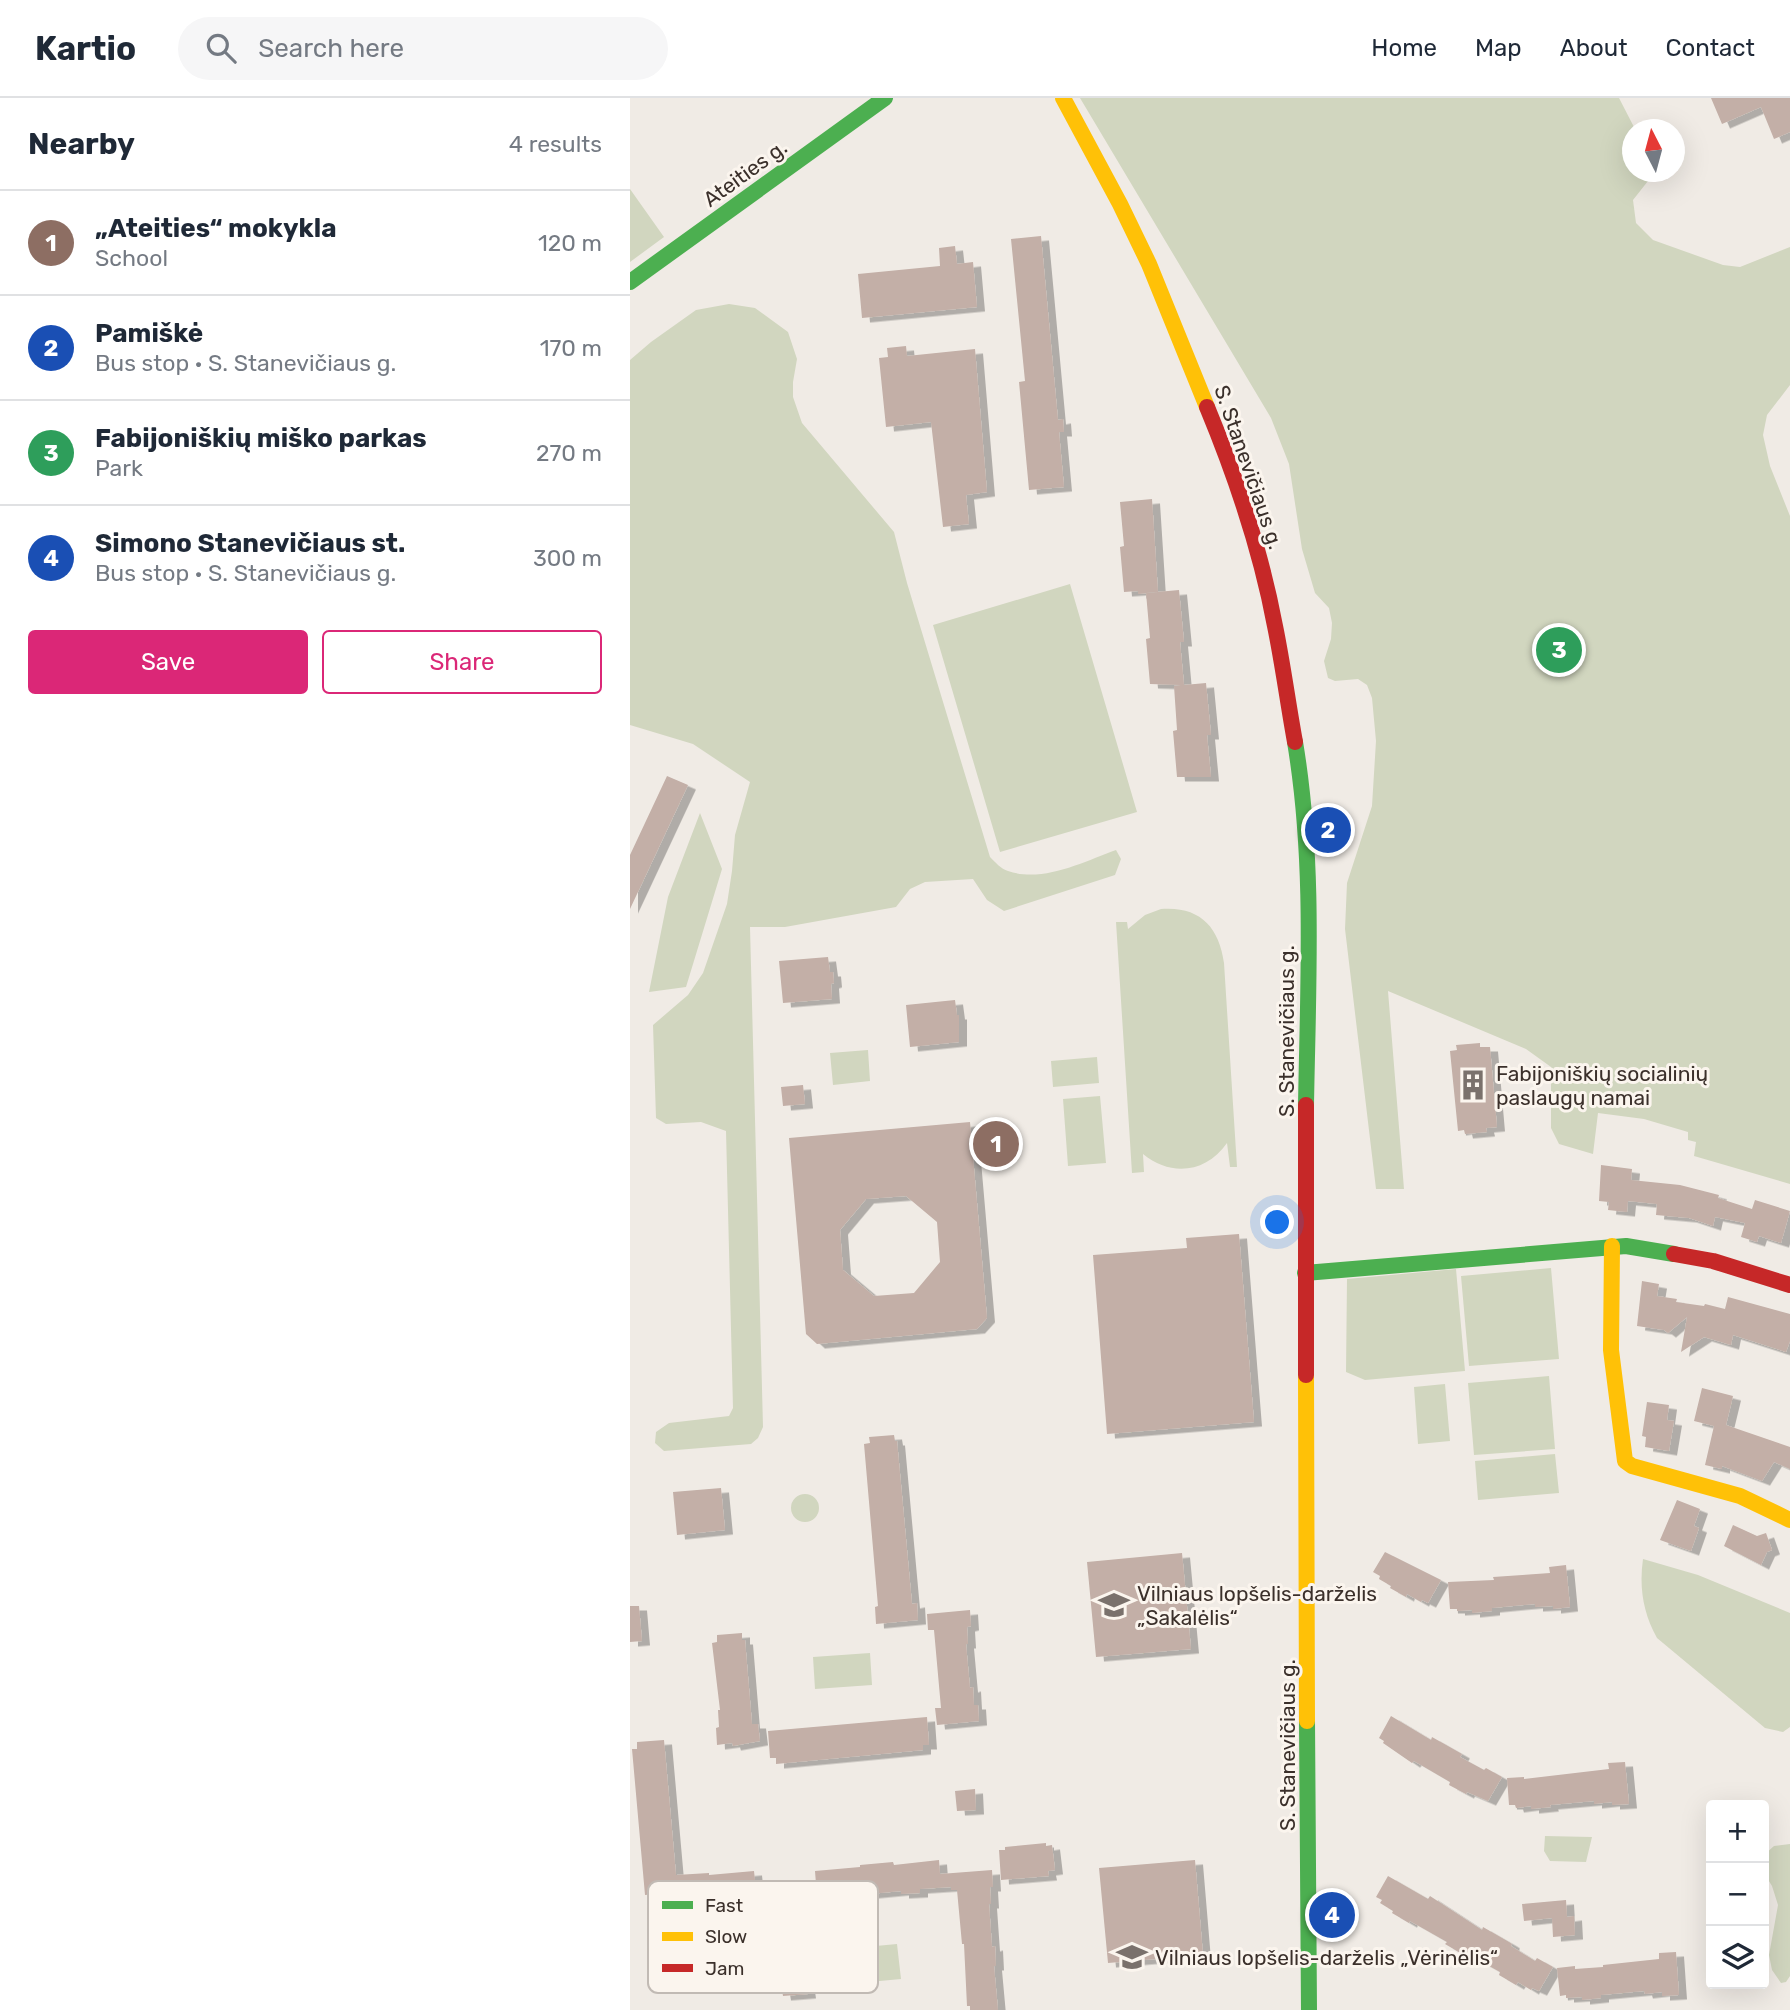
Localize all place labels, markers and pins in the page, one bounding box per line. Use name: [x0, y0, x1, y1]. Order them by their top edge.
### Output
pin: 3: [1536, 624, 1582, 676]
pin: 2: [1305, 804, 1351, 856]
place label: Fabijoniškių socialinių paslaugų namai: [1496, 1061, 1708, 1110]
building icon: Fabijoniškių socialinių paslaugų namai: [1456, 1068, 1490, 1102]
pin: 1: [973, 1118, 1019, 1170]
place label: Vilniaus lopšelis-darželis „Sakalėlis“: [1137, 1581, 1377, 1630]
school or university icon: Vilniaus lopšelis-darželis „Sakalėlis“: [1097, 1588, 1131, 1622]
pin: 4: [1309, 1889, 1355, 1941]
school or university icon: Vilniaus lopšelis-darželis „Vėrinėlis“: [1115, 1940, 1149, 1974]
place label: Vilniaus lopšelis-darželis „Vėrinėlis“: [1155, 1945, 1498, 1970]

